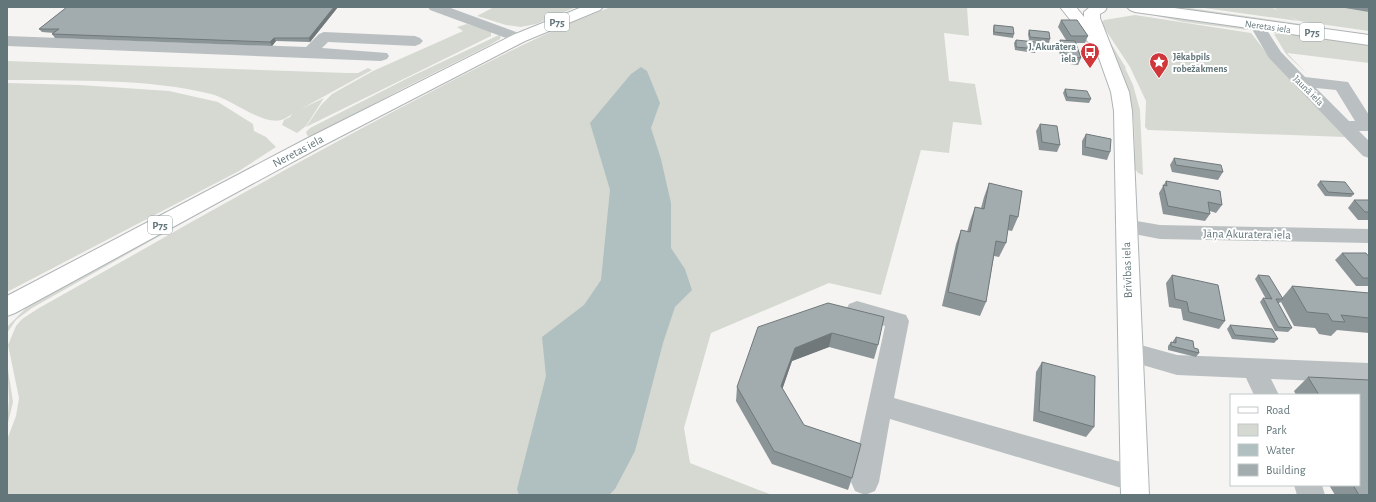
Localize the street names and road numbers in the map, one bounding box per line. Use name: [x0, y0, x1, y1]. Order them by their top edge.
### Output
road number: P75: [545, 13, 569, 31]
street label: Neretas iela: [1244, 19, 1292, 35]
road number: P75: [1300, 23, 1324, 41]
street label: Jaunā iela: [1291, 74, 1326, 108]
street label: Neretas iela: [271, 132, 326, 169]
road number: P75: [148, 216, 172, 234]
street label: Jāņa Akuratera iela: [1203, 227, 1291, 243]
street label: Brīvības iela: [1120, 241, 1134, 298]

